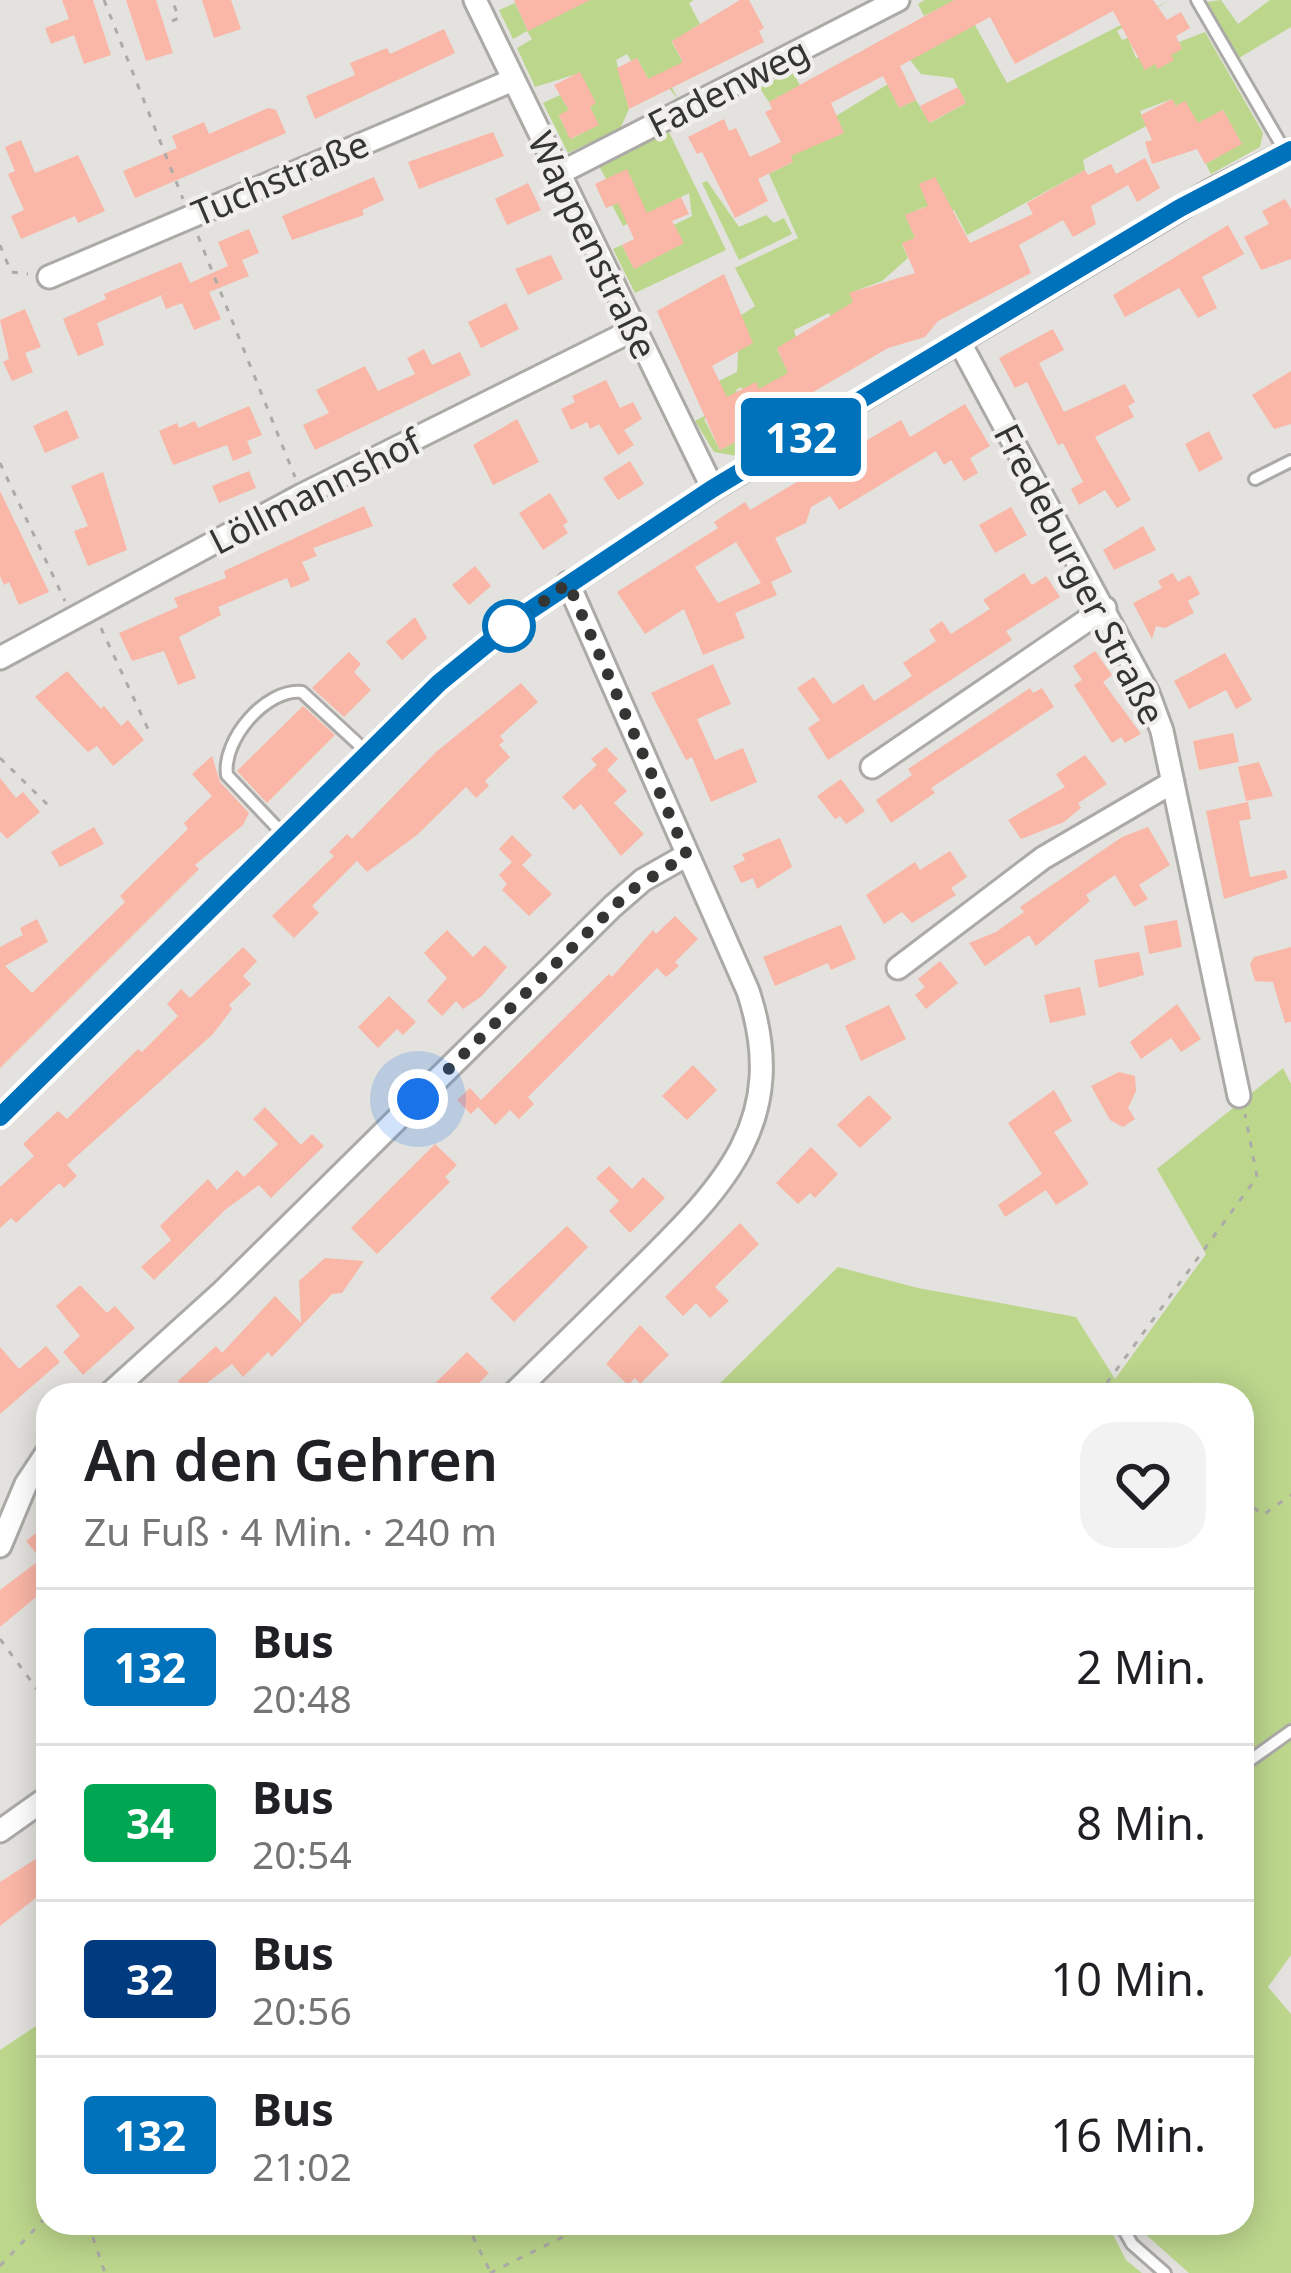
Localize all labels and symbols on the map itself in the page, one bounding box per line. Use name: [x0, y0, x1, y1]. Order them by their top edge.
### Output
street label: Fadenweg: [639, 26, 817, 148]
street label: Tuchstraße: [184, 119, 376, 237]
street label: Wappenstraße: [517, 123, 669, 367]
line badge: 132: [732, 398, 870, 476]
street label: Fredeburger Straße: [983, 415, 1177, 733]
street label: Löllmannshof: [201, 416, 431, 565]
unlabelled marker: [484, 601, 534, 651]
your location: [388, 1069, 448, 1129]

